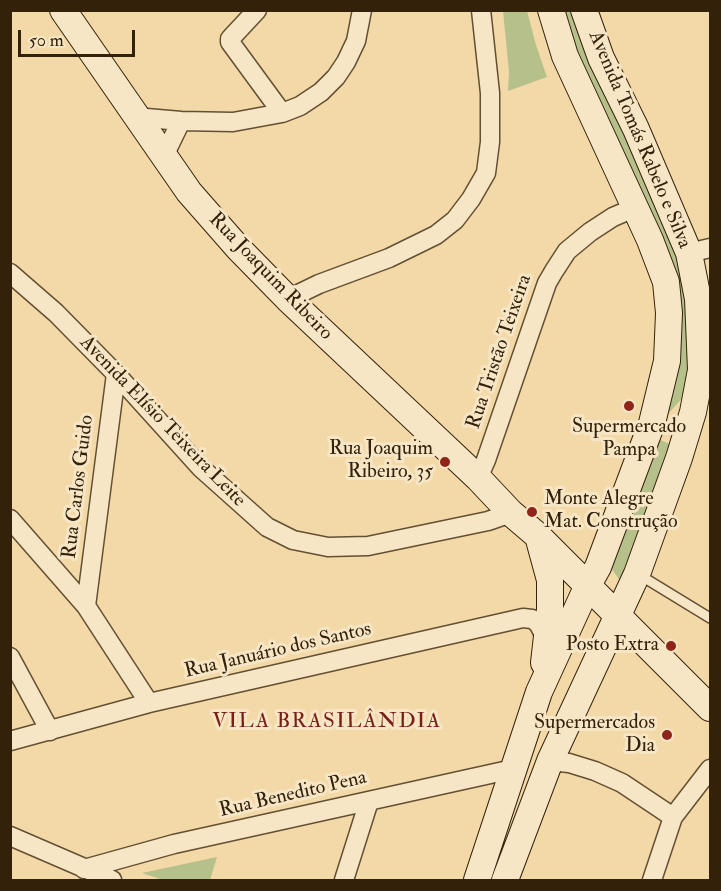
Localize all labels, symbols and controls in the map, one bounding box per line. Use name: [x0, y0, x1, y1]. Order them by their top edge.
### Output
scale bar: [21, 18, 138, 56]
street label: Avenida Tomás Rabelo e Silva: [582, 28, 696, 252]
text: 50 m: [29, 29, 64, 52]
street label: Rua Joaquim Ribeiro: [203, 208, 337, 346]
street label: Rua Tristão Teixeira: [462, 272, 538, 432]
street label: Avenida Elísio Teixeira Leite: [74, 331, 250, 513]
marker: Supermercado Pampa: [622, 399, 636, 413]
street label: Rua Carlos Guido: [58, 414, 100, 560]
place label: Supermercado Pampa: [572, 416, 686, 463]
place label: Rua Joaquim Ribeiro, 35: [329, 438, 433, 485]
marker: Rua Joaquim Ribeiro, 35: [438, 455, 452, 469]
place label: Monte Alegre Mat. Construção: [544, 488, 678, 535]
marker: Monte Alegre Mat. Construção: [525, 505, 539, 519]
street label: Rua Januário dos Santos: [182, 618, 374, 684]
place label: Posto Extra: [566, 634, 659, 658]
marker: Posto Extra: [664, 639, 678, 653]
district label: VILA BRASILÂNDIA: [212, 709, 442, 735]
place label: Supermercados Dia: [534, 712, 655, 759]
marker: Supermercados Dia: [660, 728, 674, 742]
street label: Rua Benedito Pena: [217, 766, 369, 824]

